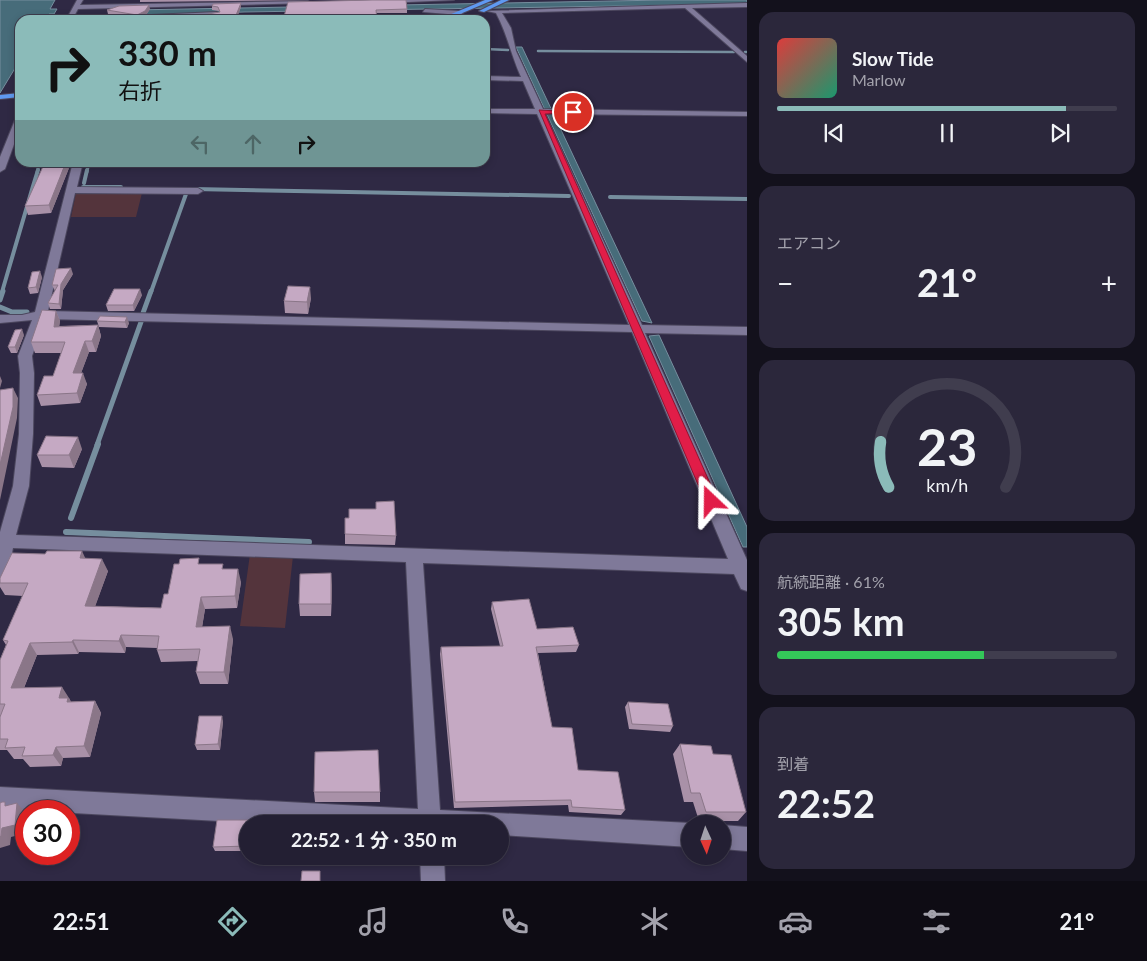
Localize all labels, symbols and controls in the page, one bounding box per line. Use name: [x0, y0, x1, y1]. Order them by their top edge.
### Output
text: 330 m: [118, 31, 217, 73]
icon: right: [35, 35, 100, 100]
text: Slow Tide: [852, 47, 934, 70]
text: Marlow: [852, 70, 906, 89]
text: 右折: [118, 77, 162, 104]
pin: [552, 91, 594, 133]
icon: arrive: [559, 98, 587, 126]
icon: previous: [820, 119, 848, 147]
icon: pause: [933, 119, 961, 147]
icon: next: [1046, 119, 1074, 147]
icon: left: [186, 130, 214, 158]
icon: ahead: [239, 130, 267, 158]
icon: right: [292, 130, 320, 158]
text: エアコン: [777, 233, 841, 252]
text: 21°: [917, 259, 977, 305]
text: −: [777, 266, 793, 300]
text: +: [1101, 266, 1117, 300]
text: 23: [917, 415, 977, 477]
position arrow: [684, 474, 736, 526]
text: km/h: [926, 474, 968, 496]
text: 航続距離 · 61%: [777, 572, 885, 591]
text: 305 km: [777, 598, 905, 644]
text: 到着: [777, 754, 809, 773]
text: 22:52: [777, 780, 875, 826]
speed limit sign: 30: [15, 800, 80, 865]
north arrow: [681, 815, 731, 865]
map controls: [681, 815, 731, 865]
text: 22:52 · 1 分 · 350 m: [291, 828, 457, 851]
icon: directions: [215, 904, 250, 939]
icon: music: [356, 904, 391, 939]
icon: phone: [497, 904, 532, 939]
icon: climate: [637, 904, 672, 939]
icon: car: [778, 904, 813, 939]
icon: filters: [919, 904, 954, 939]
text: 22:51: [53, 908, 110, 935]
text: 21°: [1059, 908, 1094, 935]

